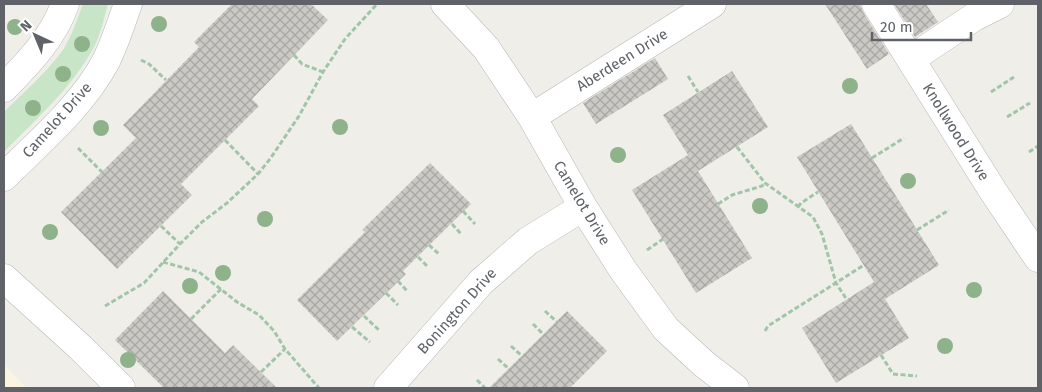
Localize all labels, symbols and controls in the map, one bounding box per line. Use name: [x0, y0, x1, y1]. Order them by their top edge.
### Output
north arrow: [10, 10, 60, 60]
scale bar: [872, 10, 971, 42]
text: N: [17, 17, 36, 35]
text: 20 m: [880, 18, 913, 36]
street label: Aberdeen Drive: [573, 25, 671, 95]
street label: Camelot Drive: [18, 79, 96, 161]
street label: Knollwood Drive: [919, 80, 993, 184]
street label: Camelot Drive: [550, 158, 614, 248]
street label: Bonington Drive: [414, 264, 500, 358]

